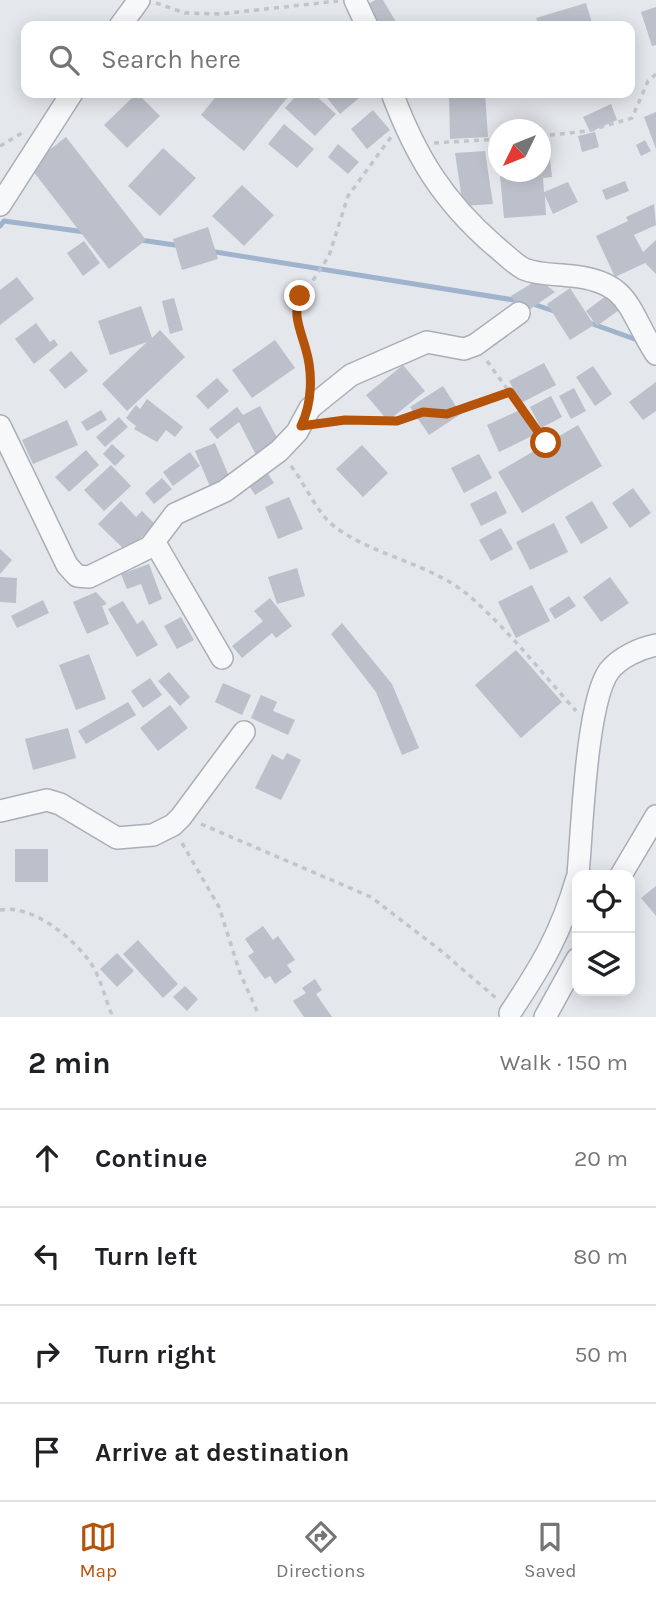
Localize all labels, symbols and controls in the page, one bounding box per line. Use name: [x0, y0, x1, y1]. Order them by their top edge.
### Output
search box: [21, 21, 635, 98]
icon: search: [45, 41, 83, 79]
text: Search here: [101, 44, 241, 75]
north arrow: [488, 119, 551, 182]
route end: [284, 280, 315, 311]
route start: [530, 427, 561, 458]
map controls: [572, 870, 635, 996]
button: locate: [572, 870, 635, 933]
button: layers: [572, 933, 635, 996]
text: 2 min: [28, 1045, 111, 1081]
text: Walk · 150 m: [500, 1049, 628, 1076]
icon: ahead: [28, 1139, 66, 1177]
text: Continue: [95, 1143, 207, 1174]
text: 20 m: [574, 1145, 628, 1172]
icon: left: [28, 1237, 66, 1275]
text: Turn left: [95, 1241, 197, 1272]
text: 80 m: [573, 1243, 628, 1270]
icon: right: [28, 1335, 66, 1373]
text: Turn right: [95, 1339, 216, 1370]
text: 50 m: [574, 1341, 628, 1368]
icon: arrive: [28, 1433, 66, 1471]
text: Arrive at destination: [95, 1437, 349, 1468]
tab: Map: [79, 1518, 117, 1582]
tab: Directions: [276, 1518, 365, 1582]
tab: Saved: [524, 1518, 577, 1582]

